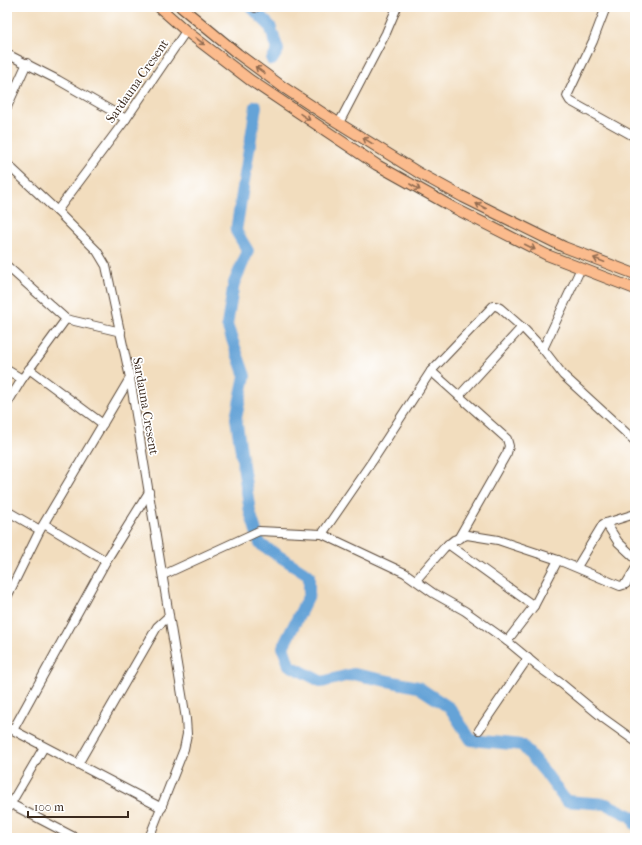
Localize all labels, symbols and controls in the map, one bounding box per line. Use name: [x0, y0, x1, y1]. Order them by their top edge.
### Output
street label: Sardauna Cresent: [103, 36, 172, 126]
one-way arrow: [194, 37, 205, 45]
one-way arrow: [254, 65, 265, 74]
one-way arrow: [299, 113, 310, 121]
one-way arrow: [362, 137, 374, 145]
one-way arrow: [409, 183, 421, 191]
one-way arrow: [475, 202, 487, 209]
one-way arrow: [524, 243, 536, 251]
one-way arrow: [593, 256, 605, 264]
street label: Sardauna Cresent: [130, 356, 162, 456]
scale bar: [28, 793, 128, 819]
text: 100 m: [34, 800, 64, 814]

